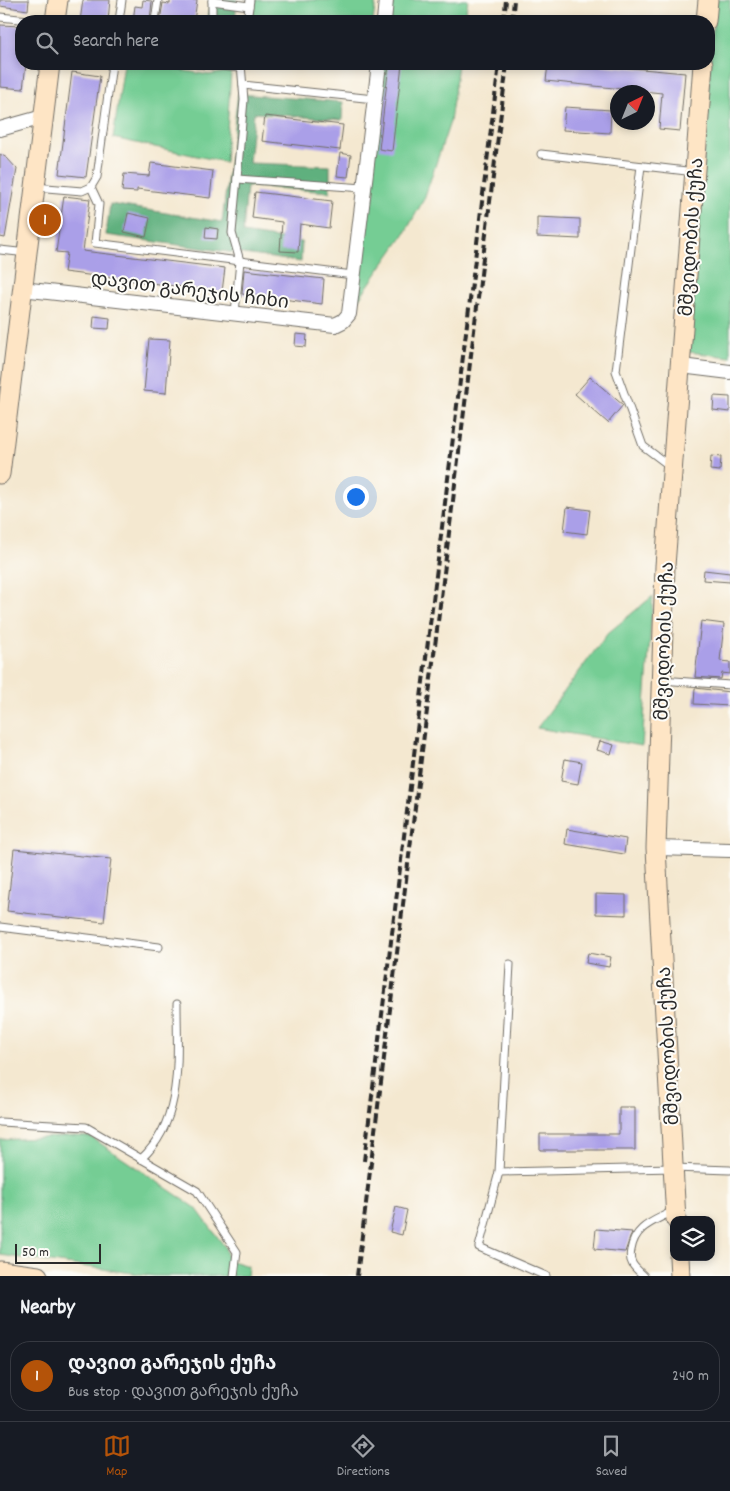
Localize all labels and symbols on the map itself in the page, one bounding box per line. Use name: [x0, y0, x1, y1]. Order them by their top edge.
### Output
north arrow: [610, 85, 655, 130]
street label: მშვიდობის ქუჩა: [674, 157, 713, 318]
pin: 1: [29, 201, 61, 239]
street label: დავით გარეჯის ჩიხი: [89, 267, 290, 318]
your location: [343, 484, 369, 510]
street label: მშვიდობის ქუჩა: [650, 561, 683, 721]
street label: მშვიდობის ქუჩა: [653, 966, 688, 1126]
scale bar: [15, 1241, 101, 1264]

